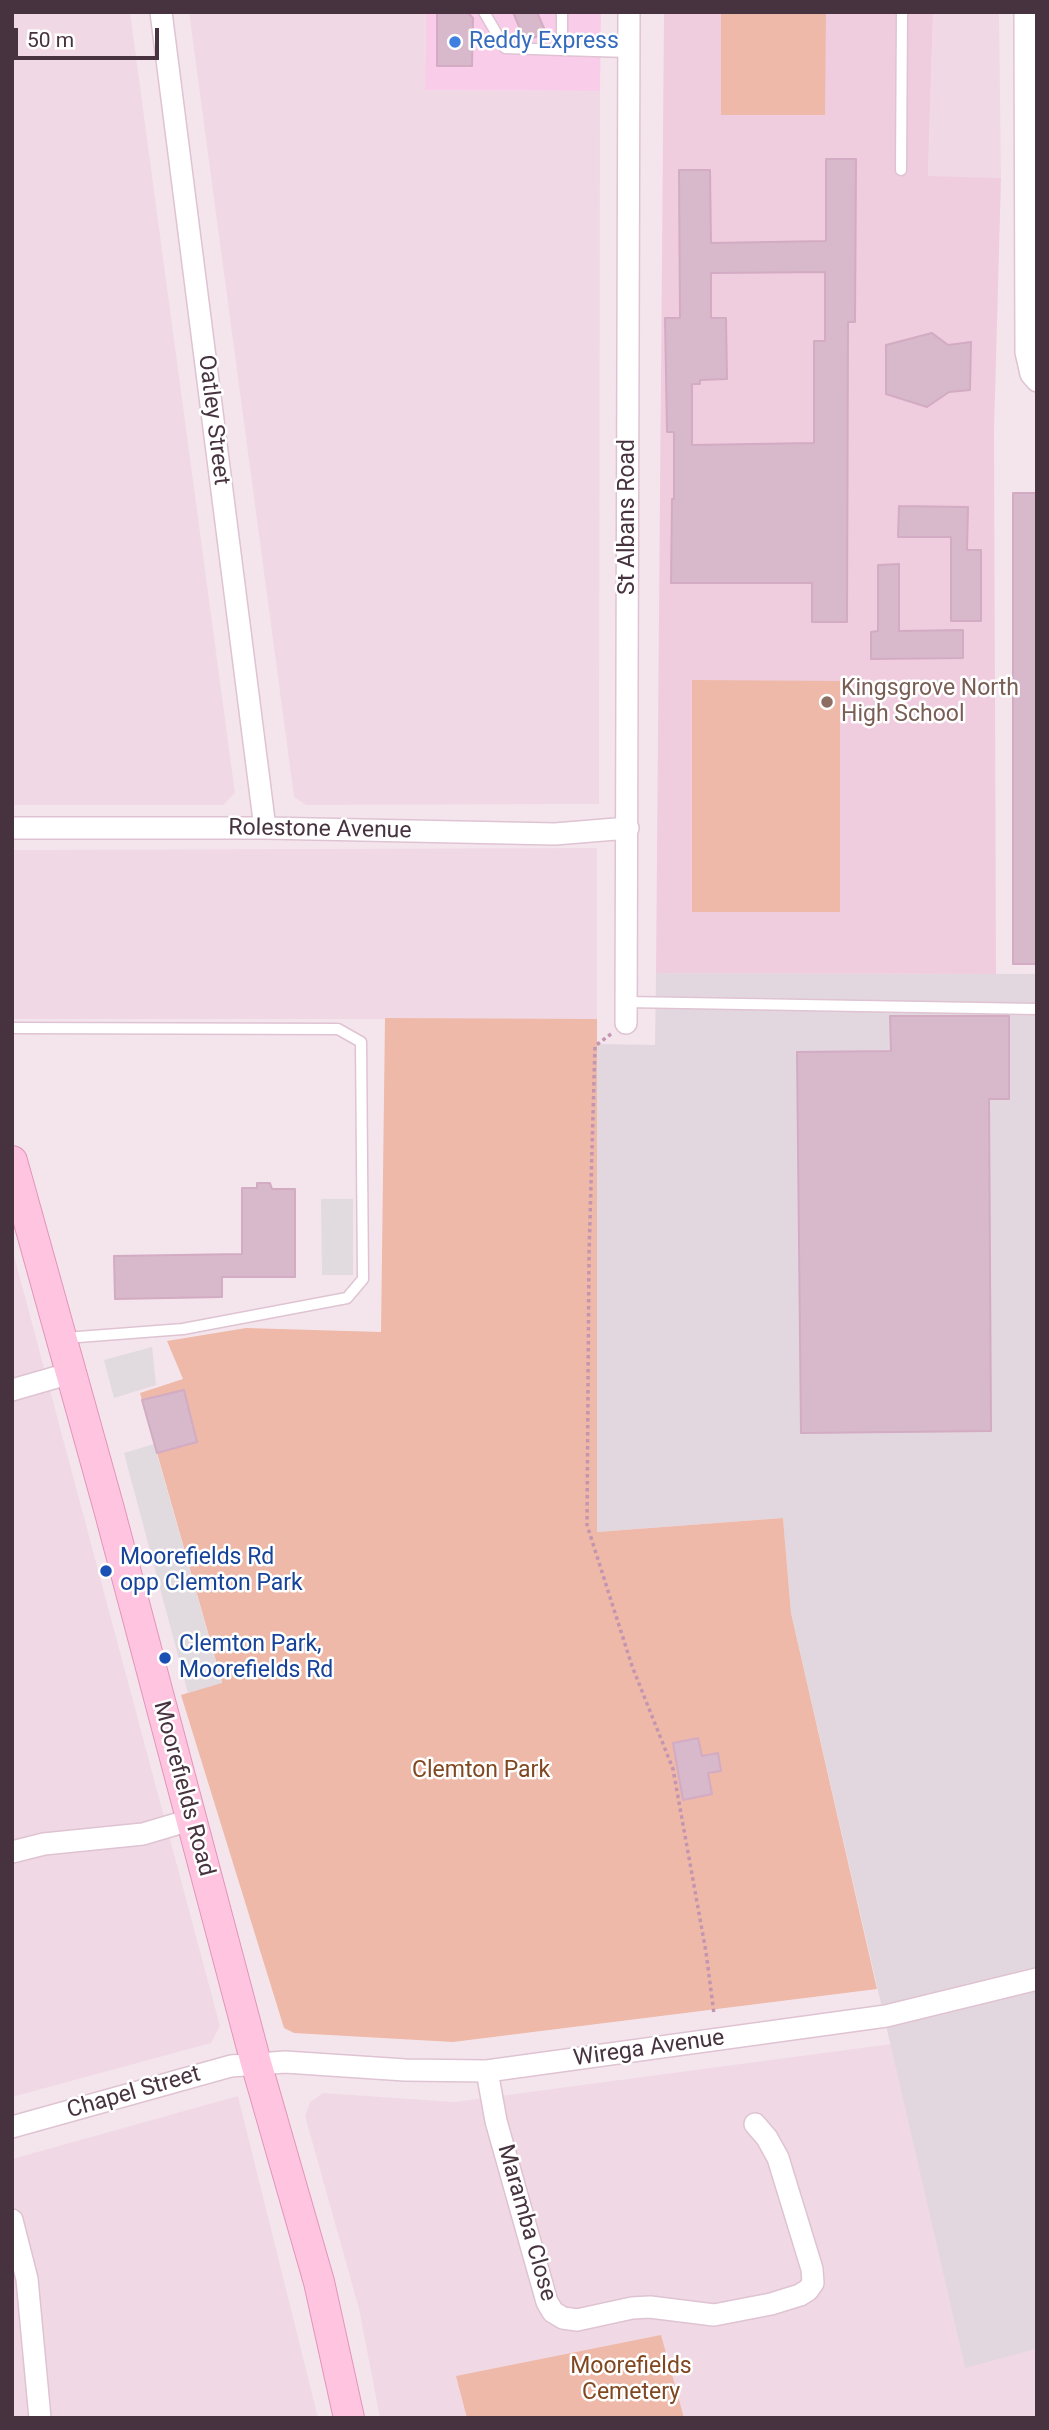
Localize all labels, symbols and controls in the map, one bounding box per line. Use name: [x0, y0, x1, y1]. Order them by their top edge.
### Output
scale bar: [18, 14, 163, 58]
text: 50 m: [27, 28, 74, 52]
place label: Reddy Express: [469, 28, 619, 56]
marker: Reddy Express: [447, 34, 463, 50]
street label: Oatley Street: [191, 353, 235, 487]
street label: St Albans Road: [614, 439, 642, 595]
place label: Kingsgrove North High School: [841, 675, 1019, 729]
marker: Kingsgrove North High School: [819, 694, 835, 710]
street label: Rolestone Avenue: [228, 815, 412, 845]
place label: Moorefields Rd opp Clemton Park: [120, 1544, 303, 1598]
marker: Moorefields Rd opp Clemton Park: [98, 1563, 114, 1579]
place label: Clemton Park, Moorefields Rd: [179, 1631, 333, 1685]
marker: Clemton Park, Moorefields Rd: [157, 1650, 173, 1666]
street label: Moorefields Road: [146, 1699, 220, 1879]
park label: Clemton Park: [412, 1757, 550, 1785]
street label: Wirega Avenue: [572, 2025, 726, 2073]
street label: Chapel Street: [64, 2061, 204, 2125]
street label: Maramba Close: [490, 2142, 562, 2304]
park label: Moorefields Cemetery: [570, 2353, 692, 2407]

